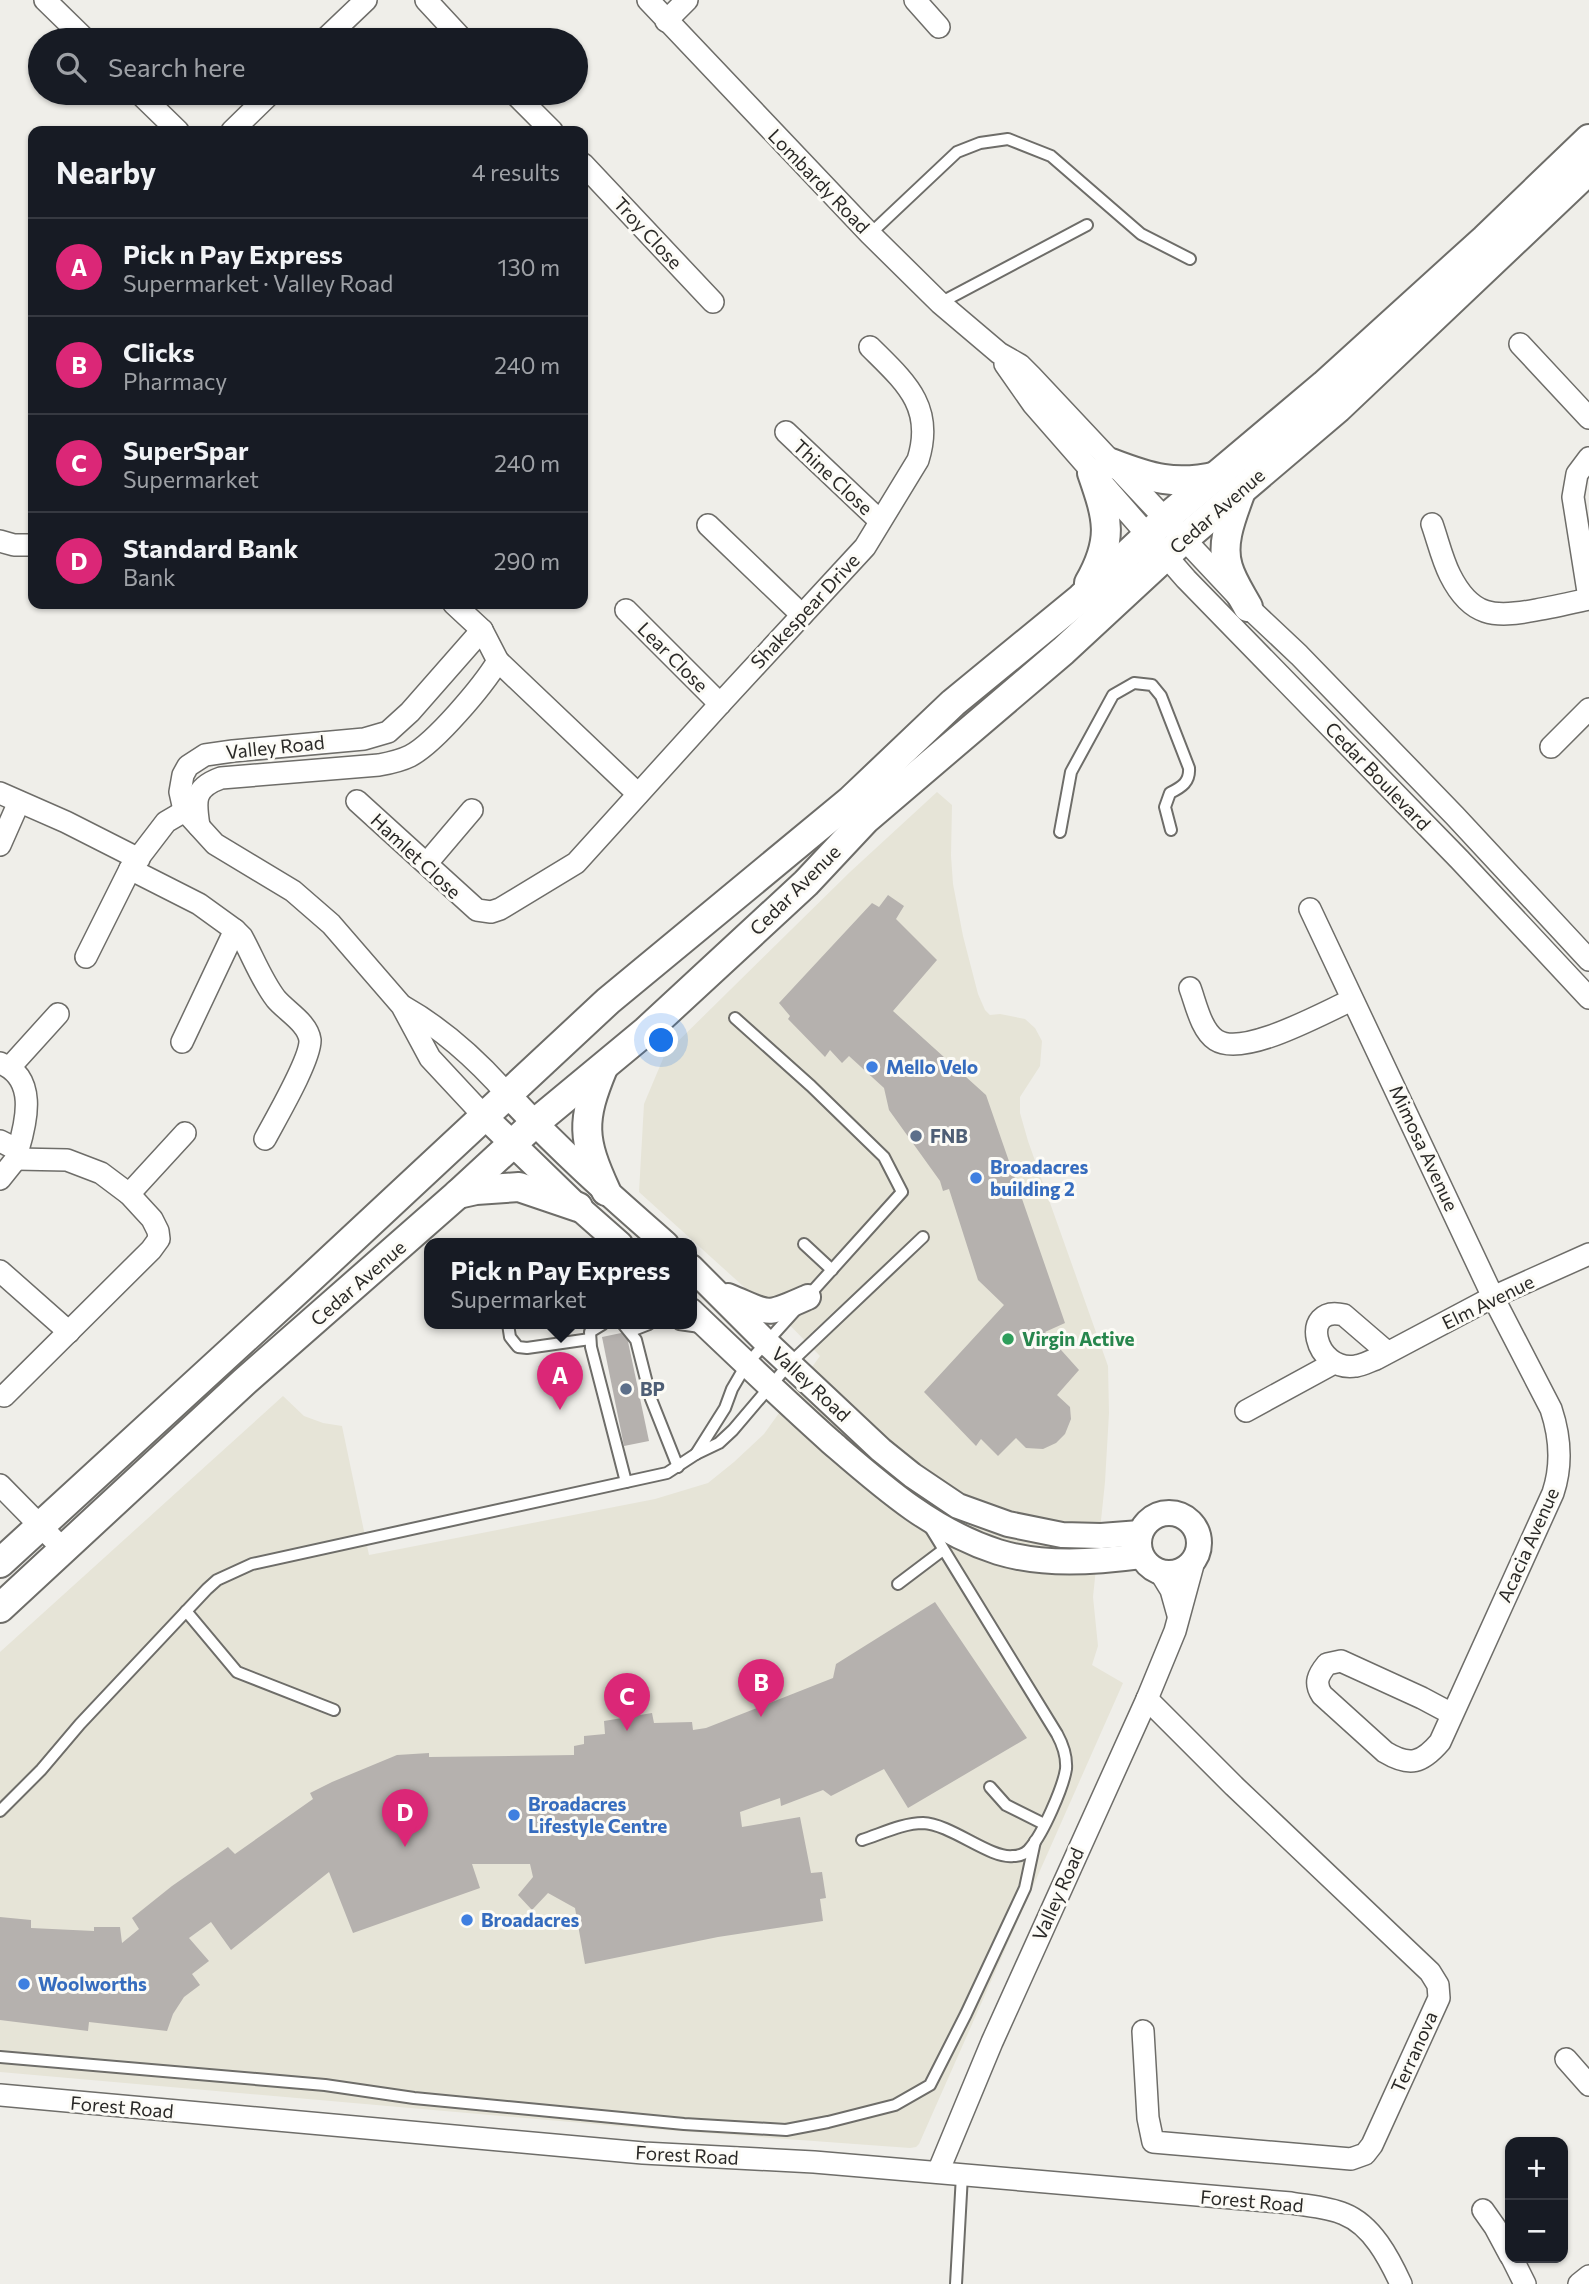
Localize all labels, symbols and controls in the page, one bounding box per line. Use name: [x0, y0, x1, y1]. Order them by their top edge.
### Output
search box: [28, 28, 588, 105]
icon: search: [52, 48, 90, 86]
text: Search here: [108, 51, 246, 82]
street label: Lombardy Road: [764, 124, 875, 238]
text: Nearby: [56, 153, 156, 190]
text: 4 results: [472, 158, 560, 186]
street label: Troy Close: [609, 192, 687, 273]
text: Pick n Pay Express: [123, 238, 343, 269]
text: A: [71, 253, 87, 281]
text: 130 m: [498, 253, 560, 281]
text: Supermarket · Valley Road: [123, 269, 393, 297]
text: Clicks: [123, 336, 195, 367]
text: B: [71, 351, 87, 379]
text: 240 m: [494, 351, 560, 379]
text: Pharmacy: [123, 367, 227, 395]
text: SuperSpar: [123, 434, 249, 465]
street label: Thine Close: [789, 434, 878, 519]
text: C: [71, 449, 87, 477]
text: 240 m: [494, 449, 560, 477]
street label: Cedar Avenue: [1164, 463, 1269, 558]
text: Supermarket: [123, 465, 259, 493]
text: Standard Bank: [123, 532, 298, 563]
text: D: [71, 547, 87, 575]
text: 290 m: [494, 547, 560, 575]
street label: Shakespear Drive: [745, 548, 864, 673]
text: Bank: [123, 563, 176, 591]
street label: Lear Close: [633, 617, 713, 697]
street label: Cedar Boulevard: [1321, 717, 1436, 835]
street label: Valley Road: [224, 730, 326, 763]
street label: Hamlet Close: [367, 808, 466, 903]
street label: Cedar Avenue: [745, 840, 845, 940]
your location: [644, 1023, 678, 1057]
place label: Mello Velo: [886, 1055, 978, 1078]
marker: Mello Velo: [864, 1059, 880, 1075]
street label: Mimosa Avenue: [1385, 1081, 1464, 1214]
place label: FNB: [930, 1124, 968, 1147]
marker: FNB: [908, 1128, 924, 1144]
place label: Broadacres building 2: [990, 1155, 1088, 1200]
marker: Broadacres building 2: [968, 1170, 984, 1186]
street label: Cedar Avenue: [305, 1235, 410, 1330]
popup: [424, 1238, 697, 1329]
text: Pick n Pay Express: [451, 1254, 670, 1285]
street label: Elm Avenue: [1438, 1269, 1538, 1334]
text: Supermarket: [451, 1285, 586, 1313]
place label: Virgin Active: [1022, 1327, 1135, 1350]
marker: Virgin Active: [1000, 1331, 1016, 1347]
street label: Valley Road: [767, 1341, 855, 1426]
pin: A: [537, 1352, 583, 1410]
place label: BP: [640, 1377, 665, 1400]
marker: BP: [618, 1381, 634, 1397]
street label: Acacia Avenue: [1492, 1484, 1563, 1606]
pin: B: [738, 1659, 784, 1717]
pin: C: [604, 1673, 650, 1731]
pin: D: [382, 1789, 428, 1847]
place label: Broadacres Lifestyle Centre: [528, 1792, 667, 1837]
marker: Broadacres Lifestyle Centre: [506, 1807, 522, 1823]
street label: Valley Road: [1027, 1844, 1088, 1944]
place label: Broadacres: [481, 1908, 579, 1931]
marker: Broadacres: [459, 1912, 475, 1928]
place label: Woolworths: [38, 1972, 147, 1995]
marker: Woolworths: [16, 1976, 32, 1992]
street label: Terranova: [1385, 2007, 1442, 2096]
street label: Forest Road: [69, 2091, 175, 2122]
map controls: [1505, 2137, 1568, 2263]
button: +: [1505, 2137, 1568, 2200]
street label: Forest Road: [635, 2140, 739, 2169]
street label: Forest Road: [1199, 2185, 1305, 2216]
button: −: [1505, 2200, 1568, 2263]

